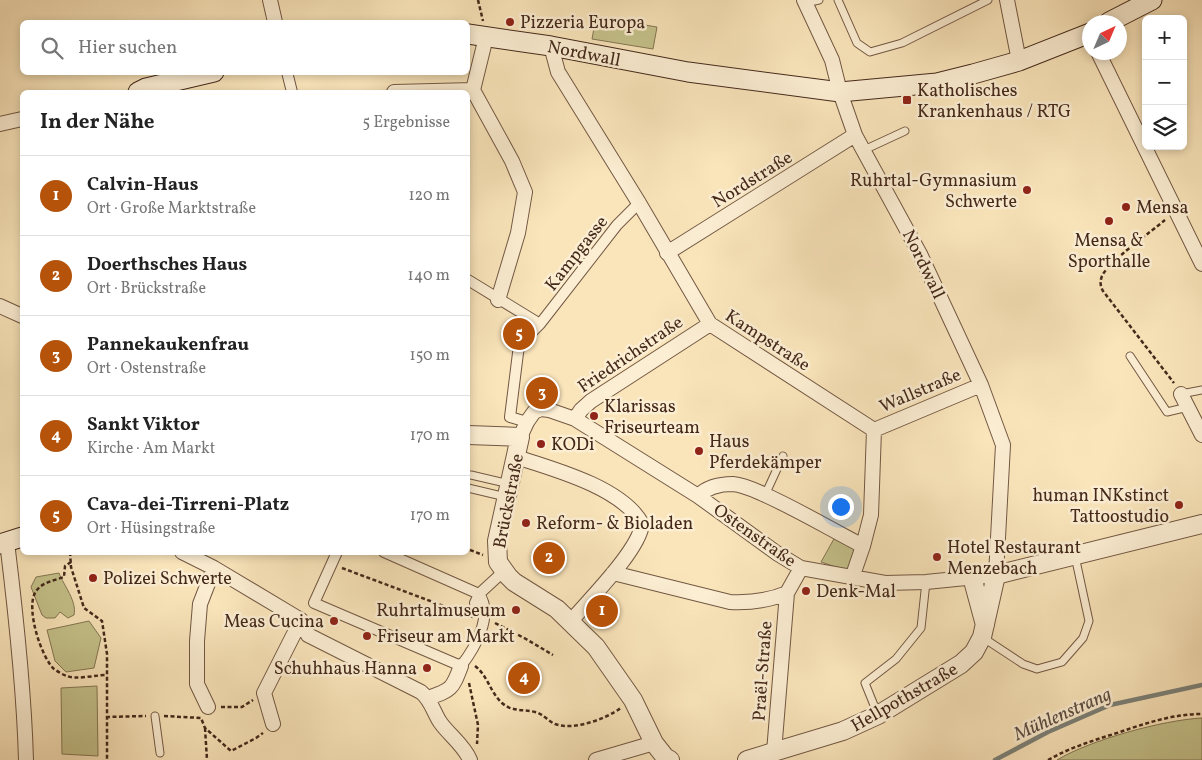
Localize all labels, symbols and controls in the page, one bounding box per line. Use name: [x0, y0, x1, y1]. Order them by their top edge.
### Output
place label: Pizzeria Europa: [520, 11, 645, 36]
north arrow: [1082, 15, 1127, 60]
map controls: [1142, 15, 1187, 150]
button: +: [1142, 15, 1187, 60]
marker: Pizzeria Europa: [504, 16, 516, 28]
search box: [20, 20, 470, 75]
icon: search: [38, 34, 66, 62]
text: Hier suchen: [78, 35, 177, 61]
street label: Nordwall: [545, 35, 623, 74]
button: −: [1142, 60, 1187, 105]
place label: Katholisches Krankenhaus / RTG: [917, 79, 1071, 125]
marker: Katholisches Krankenhaus / RTG: [901, 94, 913, 106]
button: layers: [1142, 105, 1187, 150]
text: In der Nähe: [40, 108, 155, 137]
text: 5 Ergebnisse: [363, 112, 450, 134]
street label: Nordstraße: [708, 146, 798, 215]
place label: Ruhrtal-Gymnasium Schwerte: [850, 169, 1017, 215]
text: Calvin-Haus: [87, 172, 198, 198]
marker: Ruhrtal-Gymnasium Schwerte: [1021, 184, 1033, 196]
text: 1: [53, 185, 59, 207]
text: 120 m: [408, 185, 450, 207]
place label: Mensa: [1136, 196, 1188, 221]
text: Ort · Große Marktstraße: [87, 198, 256, 220]
marker: Mensa: [1120, 201, 1132, 213]
street label: Kampgasse: [540, 211, 615, 297]
marker: Mensa & Sporthalle: [1103, 215, 1115, 227]
street label: Nordwall: [895, 226, 950, 304]
place label: Mensa & Sporthalle: [1068, 229, 1150, 275]
text: Doerthsches Haus: [87, 252, 247, 278]
text: 2: [52, 265, 60, 287]
text: 140 m: [408, 265, 450, 287]
text: Ort · Brückstraße: [87, 278, 206, 300]
street label: Kampstraße: [720, 304, 815, 378]
street label: Friedrichstraße: [573, 311, 689, 400]
pin: 5: [503, 315, 535, 353]
text: Pannekaukenfrau: [87, 332, 249, 358]
text: 3: [52, 345, 60, 367]
text: 150 m: [409, 345, 450, 367]
text: Ort · Ostenstraße: [87, 358, 206, 380]
street label: Wallstraße: [876, 363, 965, 420]
pin: 3: [526, 374, 558, 412]
place label: Klarissas Friseurteam: [604, 395, 700, 441]
marker: Klarissas Friseurteam: [588, 410, 600, 422]
text: Sankt Viktor: [87, 412, 200, 438]
text: 4: [51, 425, 61, 447]
text: 170 m: [410, 425, 450, 447]
place label: Haus Pferdekämper: [709, 430, 822, 476]
place label: KODi: [551, 433, 594, 458]
text: Kirche · Am Markt: [87, 438, 215, 460]
marker: KODi: [535, 438, 547, 450]
marker: Haus Pferdekämper: [693, 445, 705, 457]
street label: Brückstraße: [488, 452, 531, 551]
place label: human INKstinct Tattoostudio: [1032, 484, 1169, 530]
text: Cava-dei-Tirreni-Platz: [87, 492, 289, 518]
your location: [828, 494, 854, 520]
street label: Ostenstraße: [708, 498, 801, 574]
marker: human INKstinct Tattoostudio: [1173, 499, 1185, 511]
text: 5: [52, 505, 60, 527]
text: 170 m: [410, 505, 450, 527]
place label: Reform- & Bioladen: [536, 512, 693, 537]
marker: Reform- & Bioladen: [520, 517, 532, 529]
text: Ort · Hüsingstraße: [87, 518, 215, 540]
place label: Hotel Restaurant Menzebach: [947, 536, 1081, 582]
pin: 2: [533, 539, 565, 577]
marker: Hotel Restaurant Menzebach: [931, 551, 943, 563]
place label: Polizei Schwerte: [103, 567, 232, 592]
marker: Polizei Schwerte: [87, 572, 99, 584]
place label: Denk-Mal: [816, 580, 896, 605]
marker: Denk-Mal: [800, 585, 812, 597]
pin: 1: [586, 592, 618, 630]
place label: Ruhrtalmuseum: [376, 599, 506, 624]
marker: Ruhrtalmuseum: [510, 604, 522, 616]
place label: Meas Cucina: [224, 610, 324, 635]
marker: Meas Cucina: [328, 615, 340, 627]
street label: Praël-Straße: [748, 620, 779, 722]
place label: Friseur am Markt: [377, 625, 515, 650]
marker: Friseur am Markt: [361, 630, 373, 642]
place label: Schuhhaus Hanna: [274, 657, 417, 682]
street label: Hellpothstraße: [847, 658, 963, 739]
pin: 4: [508, 659, 540, 697]
marker: Schuhhaus Hanna: [421, 662, 433, 674]
water label: Mühlenstrang: [1009, 682, 1116, 748]

